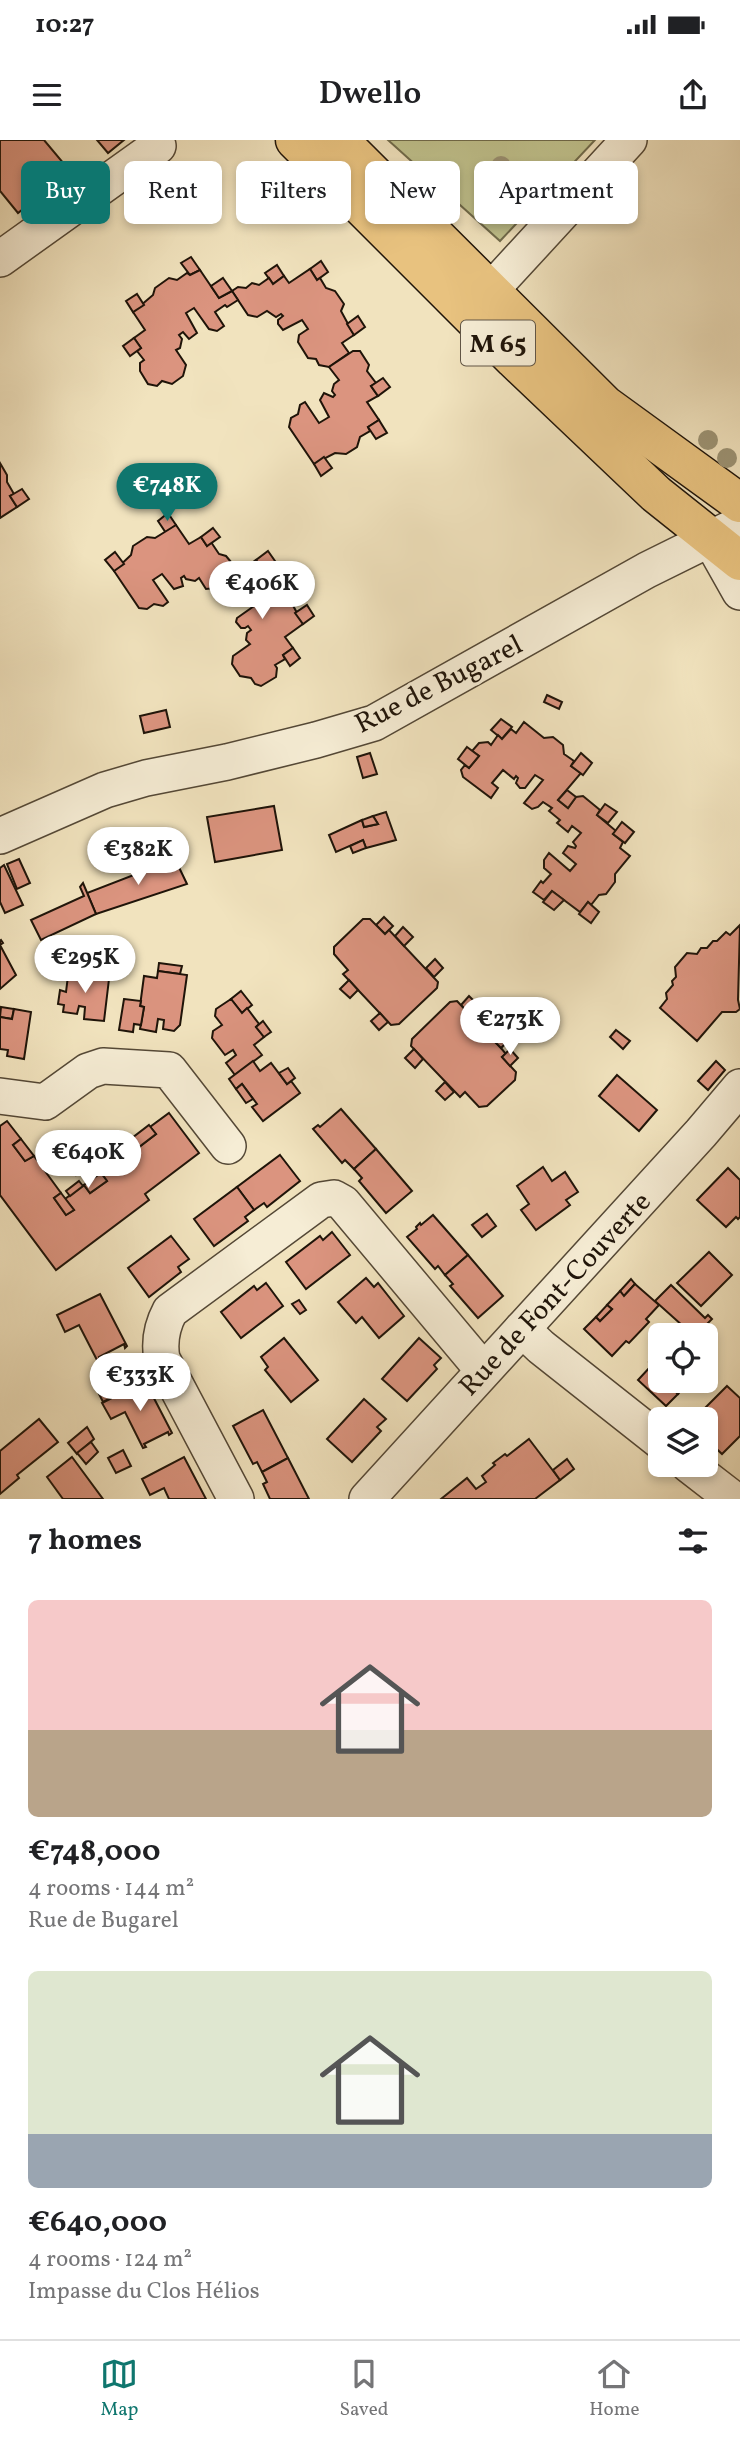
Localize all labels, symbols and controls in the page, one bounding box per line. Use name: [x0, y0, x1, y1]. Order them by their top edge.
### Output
text: 10:27: [35, 7, 95, 43]
text: Dwello: [319, 73, 421, 117]
icon: menu: [28, 76, 66, 114]
icon: share: [674, 76, 712, 114]
chip: Buy: [21, 161, 110, 224]
chip: Rent: [124, 161, 222, 224]
chip: Filters: [236, 161, 351, 224]
chip: New: [365, 161, 460, 224]
chip: Apartment: [474, 161, 638, 224]
road number: M 65: [461, 320, 535, 366]
pin: €748K: [118, 464, 216, 523]
text: €748K: [132, 470, 202, 502]
pin: €406K: [213, 561, 311, 621]
text: €406K: [225, 568, 299, 600]
street label: Rue de Bugarel: [349, 626, 530, 744]
pin: €382K: [89, 828, 187, 887]
text: €382K: [103, 834, 173, 866]
pin: €295K: [36, 936, 134, 995]
text: €295K: [50, 942, 120, 974]
pin: €273K: [461, 998, 559, 1057]
text: €273K: [476, 1004, 544, 1036]
pin: €640K: [39, 1130, 137, 1190]
text: €640K: [51, 1137, 125, 1169]
street label: Rue de Font-Couverte: [451, 1184, 661, 1405]
map controls: [648, 1323, 718, 1477]
button: locate: [648, 1323, 718, 1393]
pin: €333K: [91, 1354, 189, 1413]
text: €333K: [106, 1360, 174, 1392]
button: layers: [648, 1407, 718, 1477]
text: 7 homes: [28, 1520, 142, 1562]
icon: filters: [674, 1522, 712, 1560]
icon: home: [307, 1646, 433, 1772]
text: €748,000: [28, 1831, 161, 1873]
text: 4 rooms · 144 m²: [28, 1873, 194, 1905]
text: Rue de Bugarel: [28, 1905, 179, 1937]
icon: home: [307, 2017, 433, 2143]
text: €640,000: [28, 2202, 167, 2244]
text: 4 rooms · 124 m²: [28, 2244, 192, 2276]
text: Impasse du Clos Hélios: [28, 2276, 260, 2308]
tab: Map: [100, 2355, 139, 2423]
tab: Saved: [339, 2355, 388, 2423]
tab: Home: [589, 2355, 640, 2423]

